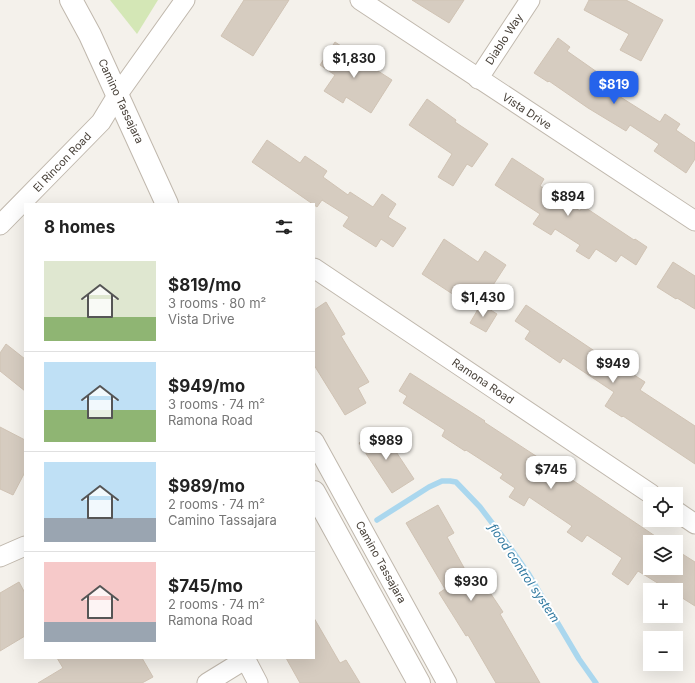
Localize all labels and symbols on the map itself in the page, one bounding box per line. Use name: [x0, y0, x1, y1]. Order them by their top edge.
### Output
street label: Diablo Way: [482, 11, 526, 67]
pin: $1,830: [321, 45, 387, 79]
street label: Camino Tassajara: [95, 56, 147, 146]
pin: $819: [590, 71, 638, 105]
street label: Vista Drive: [500, 90, 554, 132]
street label: El Rincon Road: [30, 129, 94, 195]
pin: $894: [544, 183, 592, 217]
pin: $1,430: [450, 284, 516, 318]
pin: $949: [589, 350, 637, 384]
street label: Ramona Road: [449, 355, 517, 407]
pin: $989: [362, 427, 410, 461]
pin: $745: [527, 456, 575, 490]
street label: Camino Tassajara: [353, 518, 409, 606]
water label: flood control system: [485, 519, 563, 625]
pin: $930: [447, 568, 495, 602]

